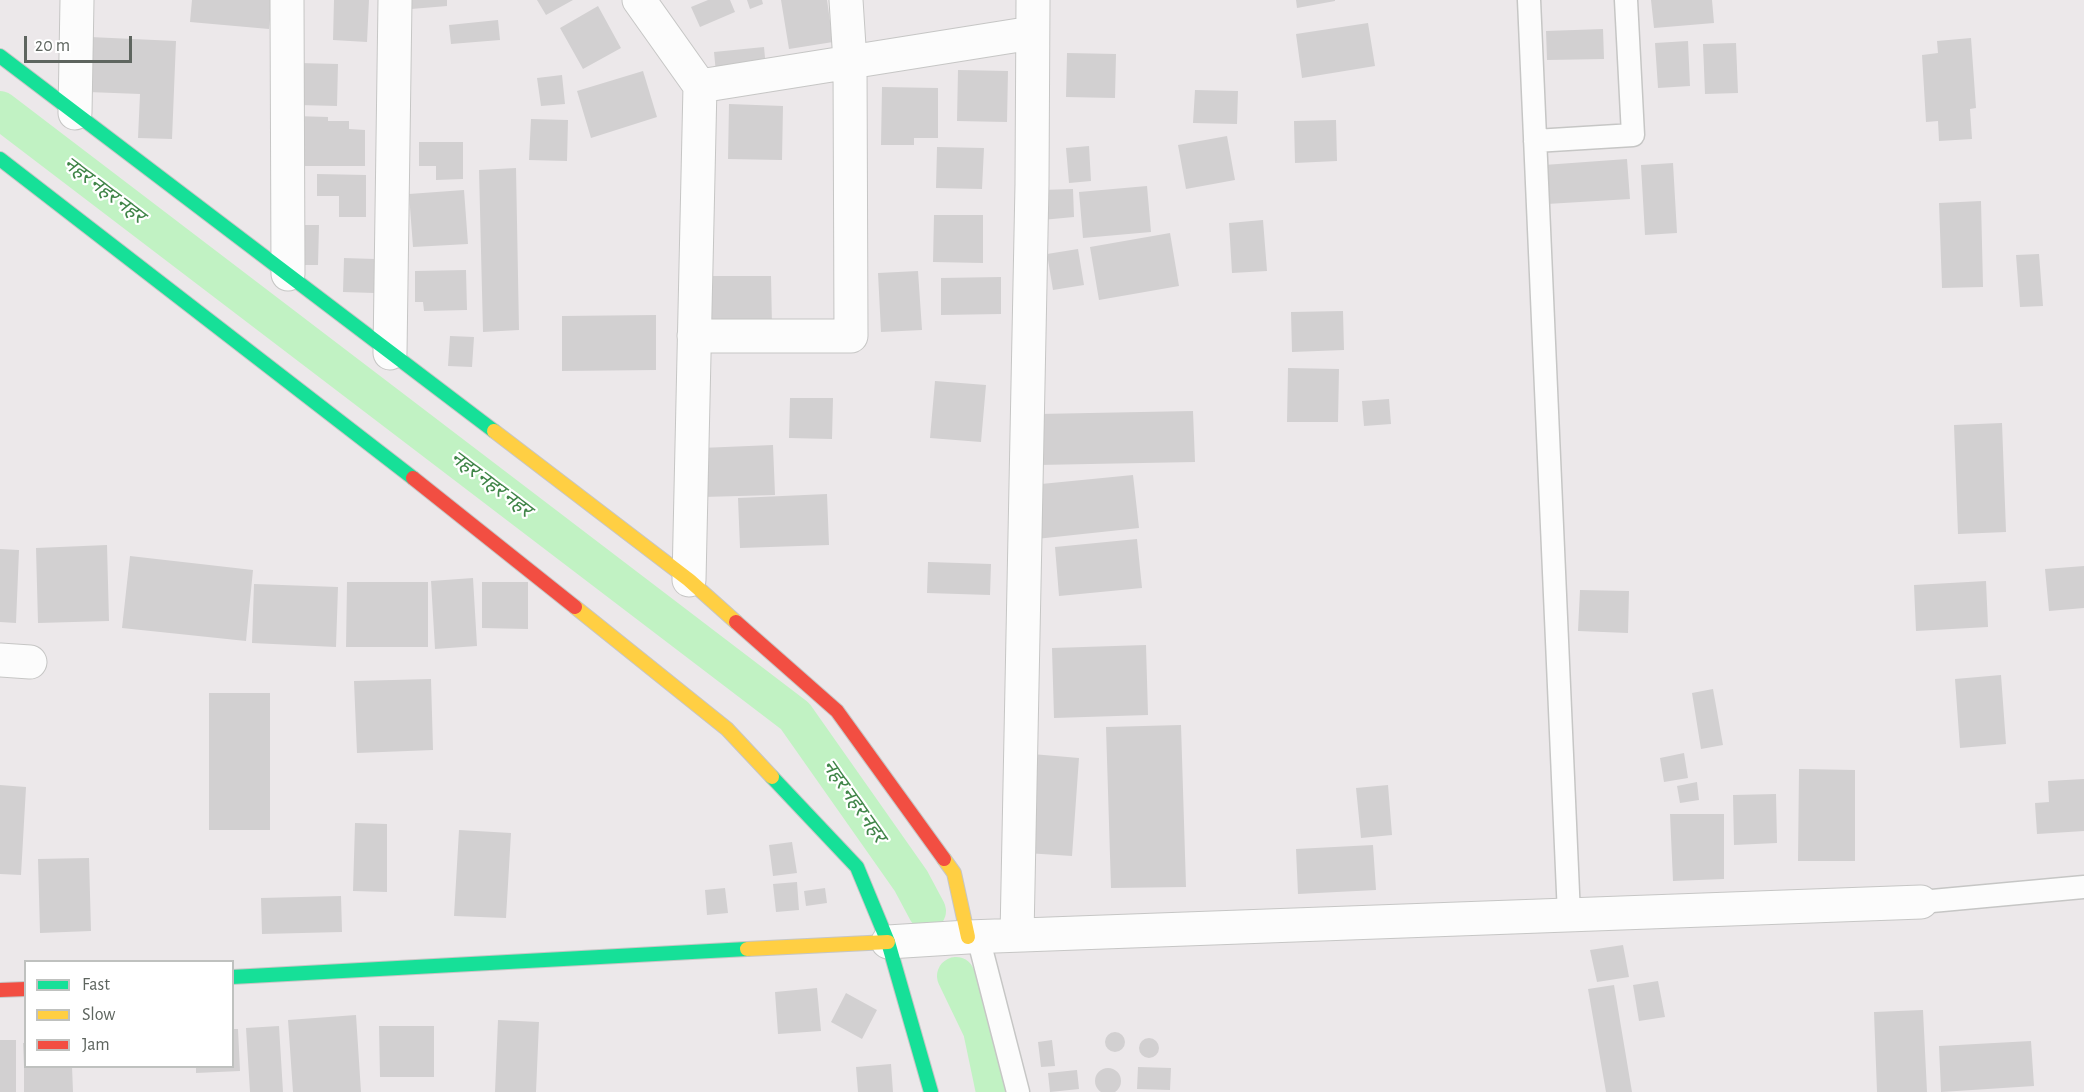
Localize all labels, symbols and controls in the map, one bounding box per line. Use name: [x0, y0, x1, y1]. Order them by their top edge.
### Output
scale bar: [27, 24, 135, 62]
text: 20 m: [35, 37, 70, 55]
water label: नहर नहर नहर: [59, 152, 149, 228]
water label: नहर नहर नहर: [446, 446, 536, 522]
water label: नहर नहर नहर: [817, 755, 891, 847]
legend: [24, 960, 234, 1068]
text: Fast: [82, 976, 110, 994]
text: Slow: [82, 1006, 115, 1024]
text: Jam: [82, 1036, 110, 1054]

